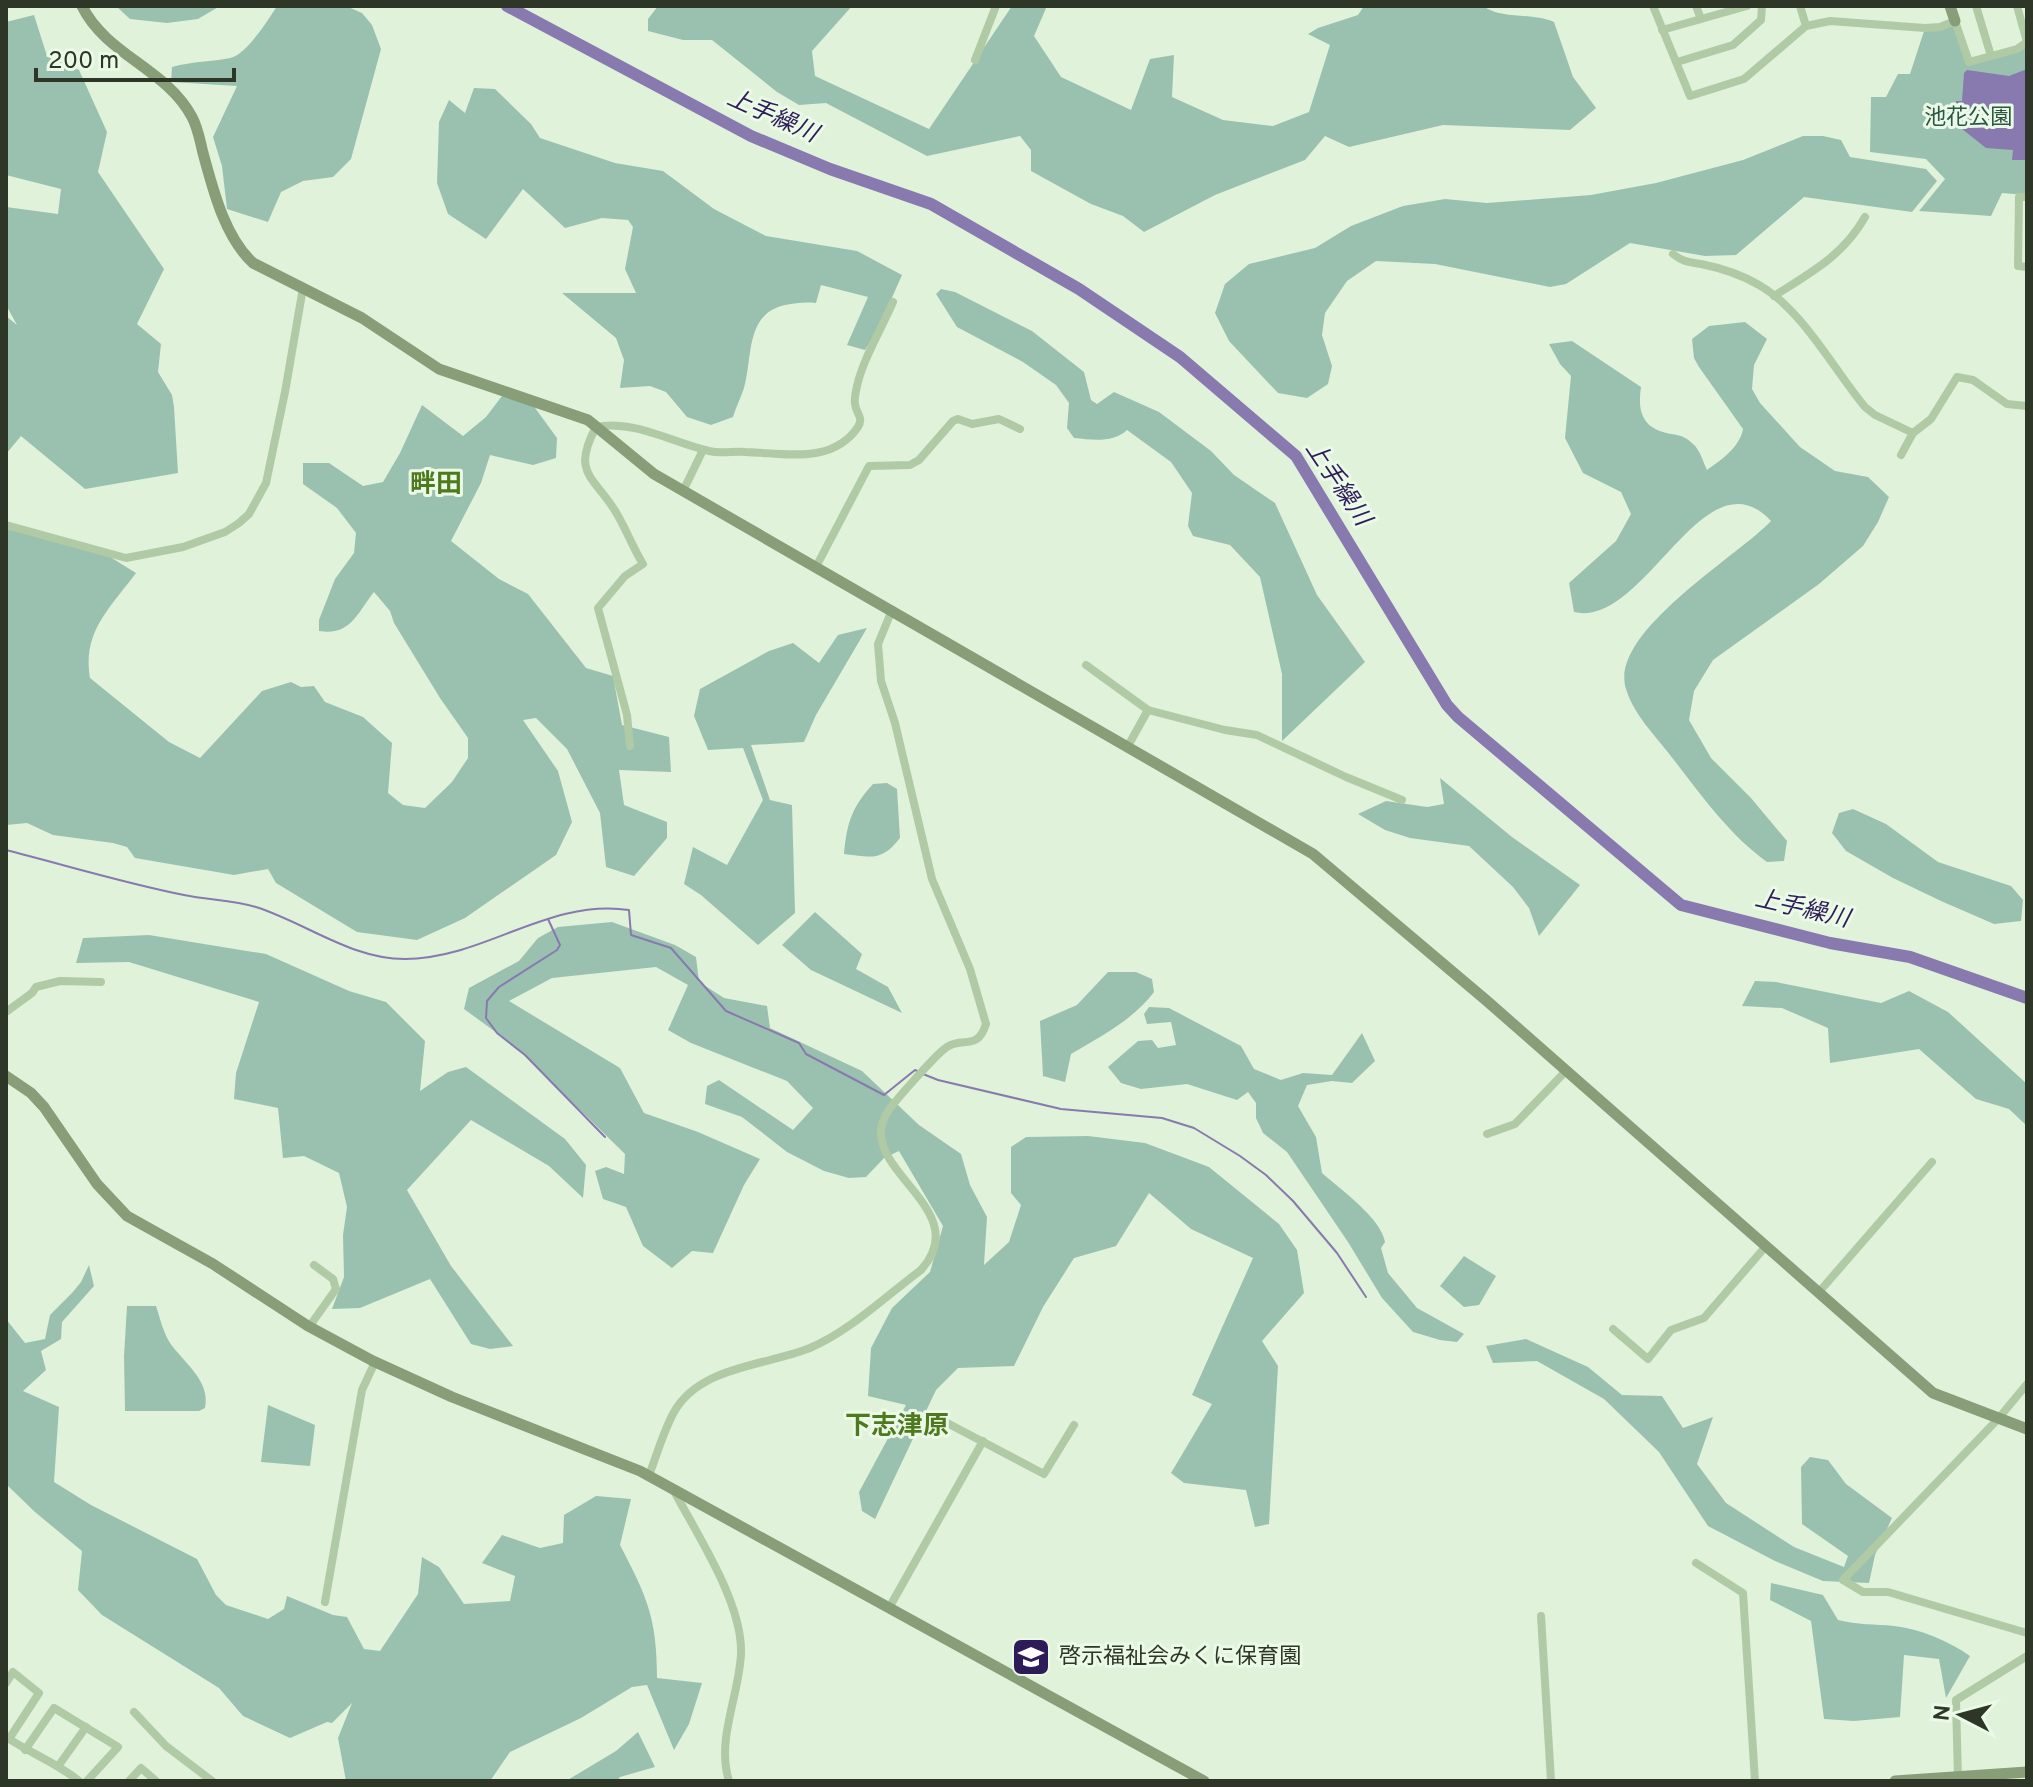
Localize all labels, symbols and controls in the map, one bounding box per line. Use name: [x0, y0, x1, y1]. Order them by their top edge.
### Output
scale bar: [36, 32, 234, 82]
text: 200 m: [48, 47, 119, 77]
water label: 上手繰川: [722, 84, 825, 151]
park label: 池花公園: [1924, 105, 2012, 132]
water label: 上手繰川: [1298, 436, 1378, 535]
district label: 畔田: [410, 469, 462, 502]
water label: 上手繰川: [1752, 885, 1855, 936]
district label: 下志津原: [845, 1411, 949, 1444]
school or university icon: 啓示福祉会みくに保育園: [1010, 1636, 1052, 1678]
place label: 啓示福祉会みくに保育園: [1059, 1644, 1301, 1671]
north arrow: [1921, 1675, 2001, 1755]
text: N: [1929, 1704, 1958, 1722]

